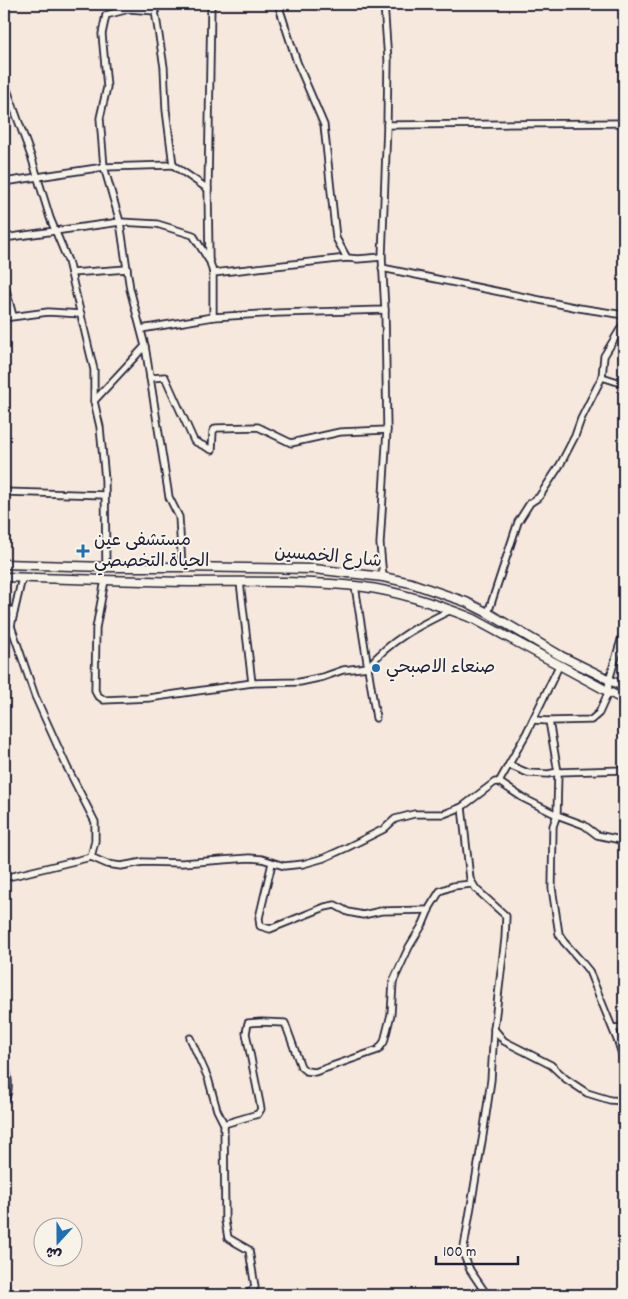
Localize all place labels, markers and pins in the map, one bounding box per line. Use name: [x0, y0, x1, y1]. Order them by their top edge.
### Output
place label: مستشفى عين الحياة التخصصي: [94, 529, 210, 576]
marker: مستشفى عين الحياة التخصصي: [76, 544, 90, 558]
place label: صنعاء الاصبحي: [386, 656, 495, 682]
marker: صنعاء الاصبحي: [370, 662, 382, 674]

